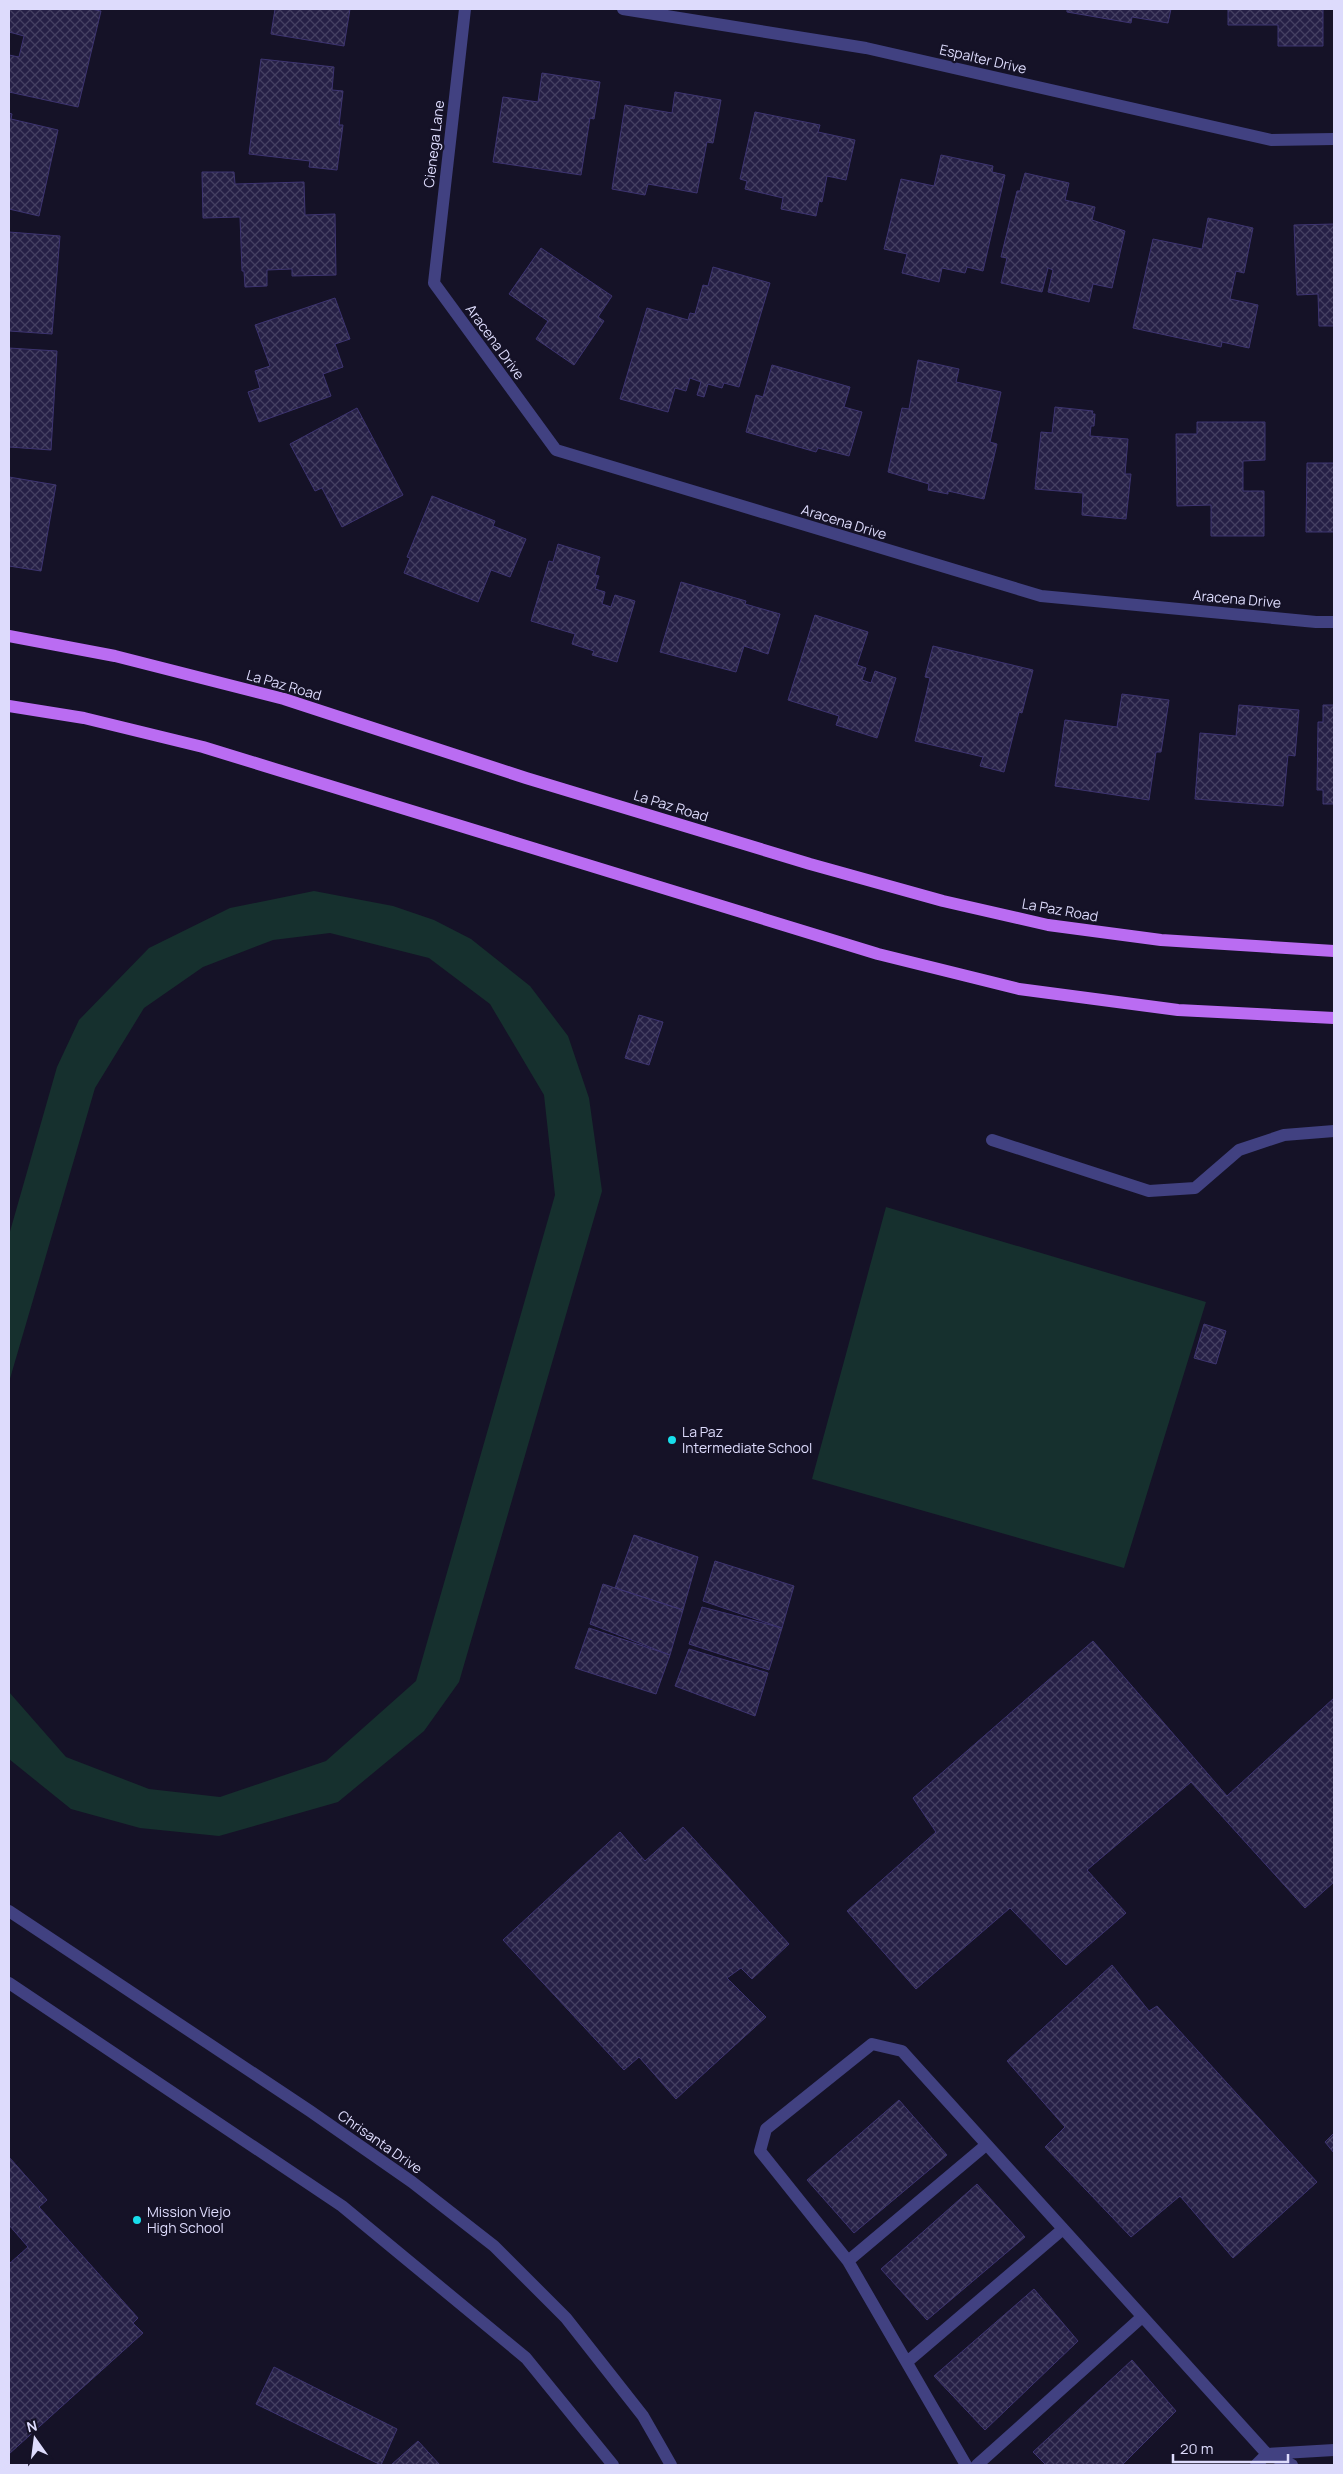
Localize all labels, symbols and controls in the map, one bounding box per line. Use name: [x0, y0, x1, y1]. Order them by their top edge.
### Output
street label: Espalter Drive: [938, 39, 1028, 78]
street label: Cienega Lane: [419, 99, 448, 189]
street label: Aracena Drive: [462, 300, 529, 383]
street label: Aracena Drive: [799, 499, 889, 544]
street label: Aracena Drive: [1192, 585, 1282, 612]
street label: La Paz Road: [244, 665, 324, 704]
street label: La Paz Road: [632, 785, 711, 826]
street label: La Paz Road: [1021, 893, 1100, 926]
place label: La Paz Intermediate School: [682, 1422, 812, 1457]
marker: La Paz Intermediate School: [666, 1434, 678, 1446]
street label: Chrisanta Drive: [334, 2105, 426, 2178]
place label: Mission Viejo High School: [147, 2202, 231, 2237]
marker: Mission Viejo High School: [131, 2214, 143, 2226]
north arrow: [10, 2414, 60, 2464]
text: N: [25, 2415, 39, 2436]
scale bar: [1173, 2432, 1288, 2464]
text: 20 m: [1180, 2438, 1213, 2459]

